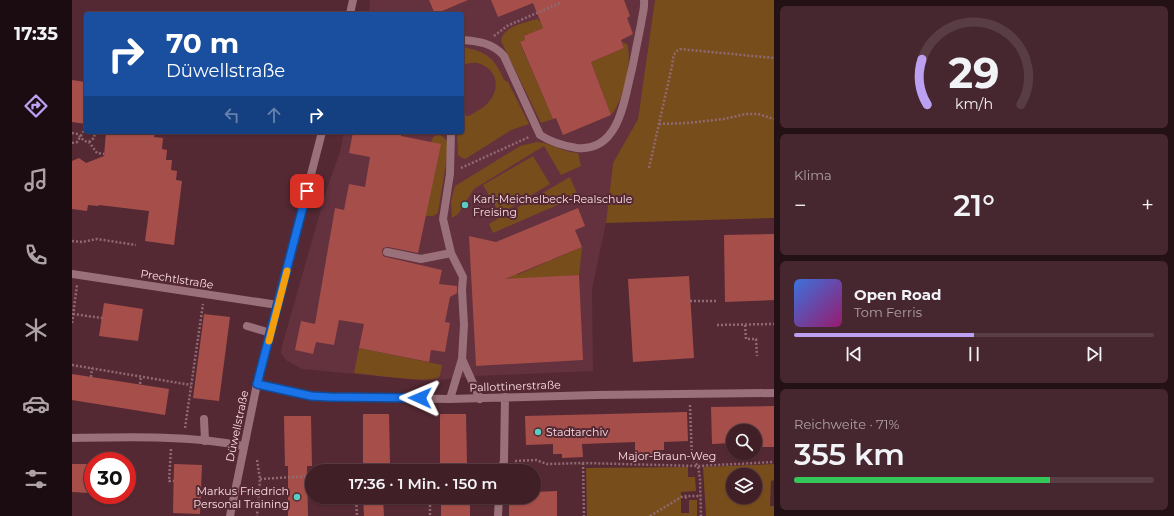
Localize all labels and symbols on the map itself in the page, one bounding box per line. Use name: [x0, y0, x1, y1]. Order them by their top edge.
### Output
pin: [290, 174, 324, 208]
place label: Karl-Meichelbeck-Realschule Freising: [473, 192, 633, 219]
marker: Karl-Meichelbeck-Realschule Freising: [460, 200, 470, 210]
street label: Prechtlstraße: [139, 266, 215, 292]
position arrow: [399, 377, 441, 419]
street label: Pallottinerstraße: [469, 377, 561, 395]
street label: Düwellstraße: [223, 389, 251, 463]
place label: Stadtarchiv: [546, 425, 608, 439]
marker: Stadtarchiv: [533, 427, 543, 437]
street label: Major-Braun-Weg: [618, 449, 716, 463]
speed limit sign: 30: [84, 452, 136, 504]
place label: Markus Friedrich Personal Training: [193, 484, 289, 511]
marker: Markus Friedrich Personal Training: [292, 492, 302, 502]

